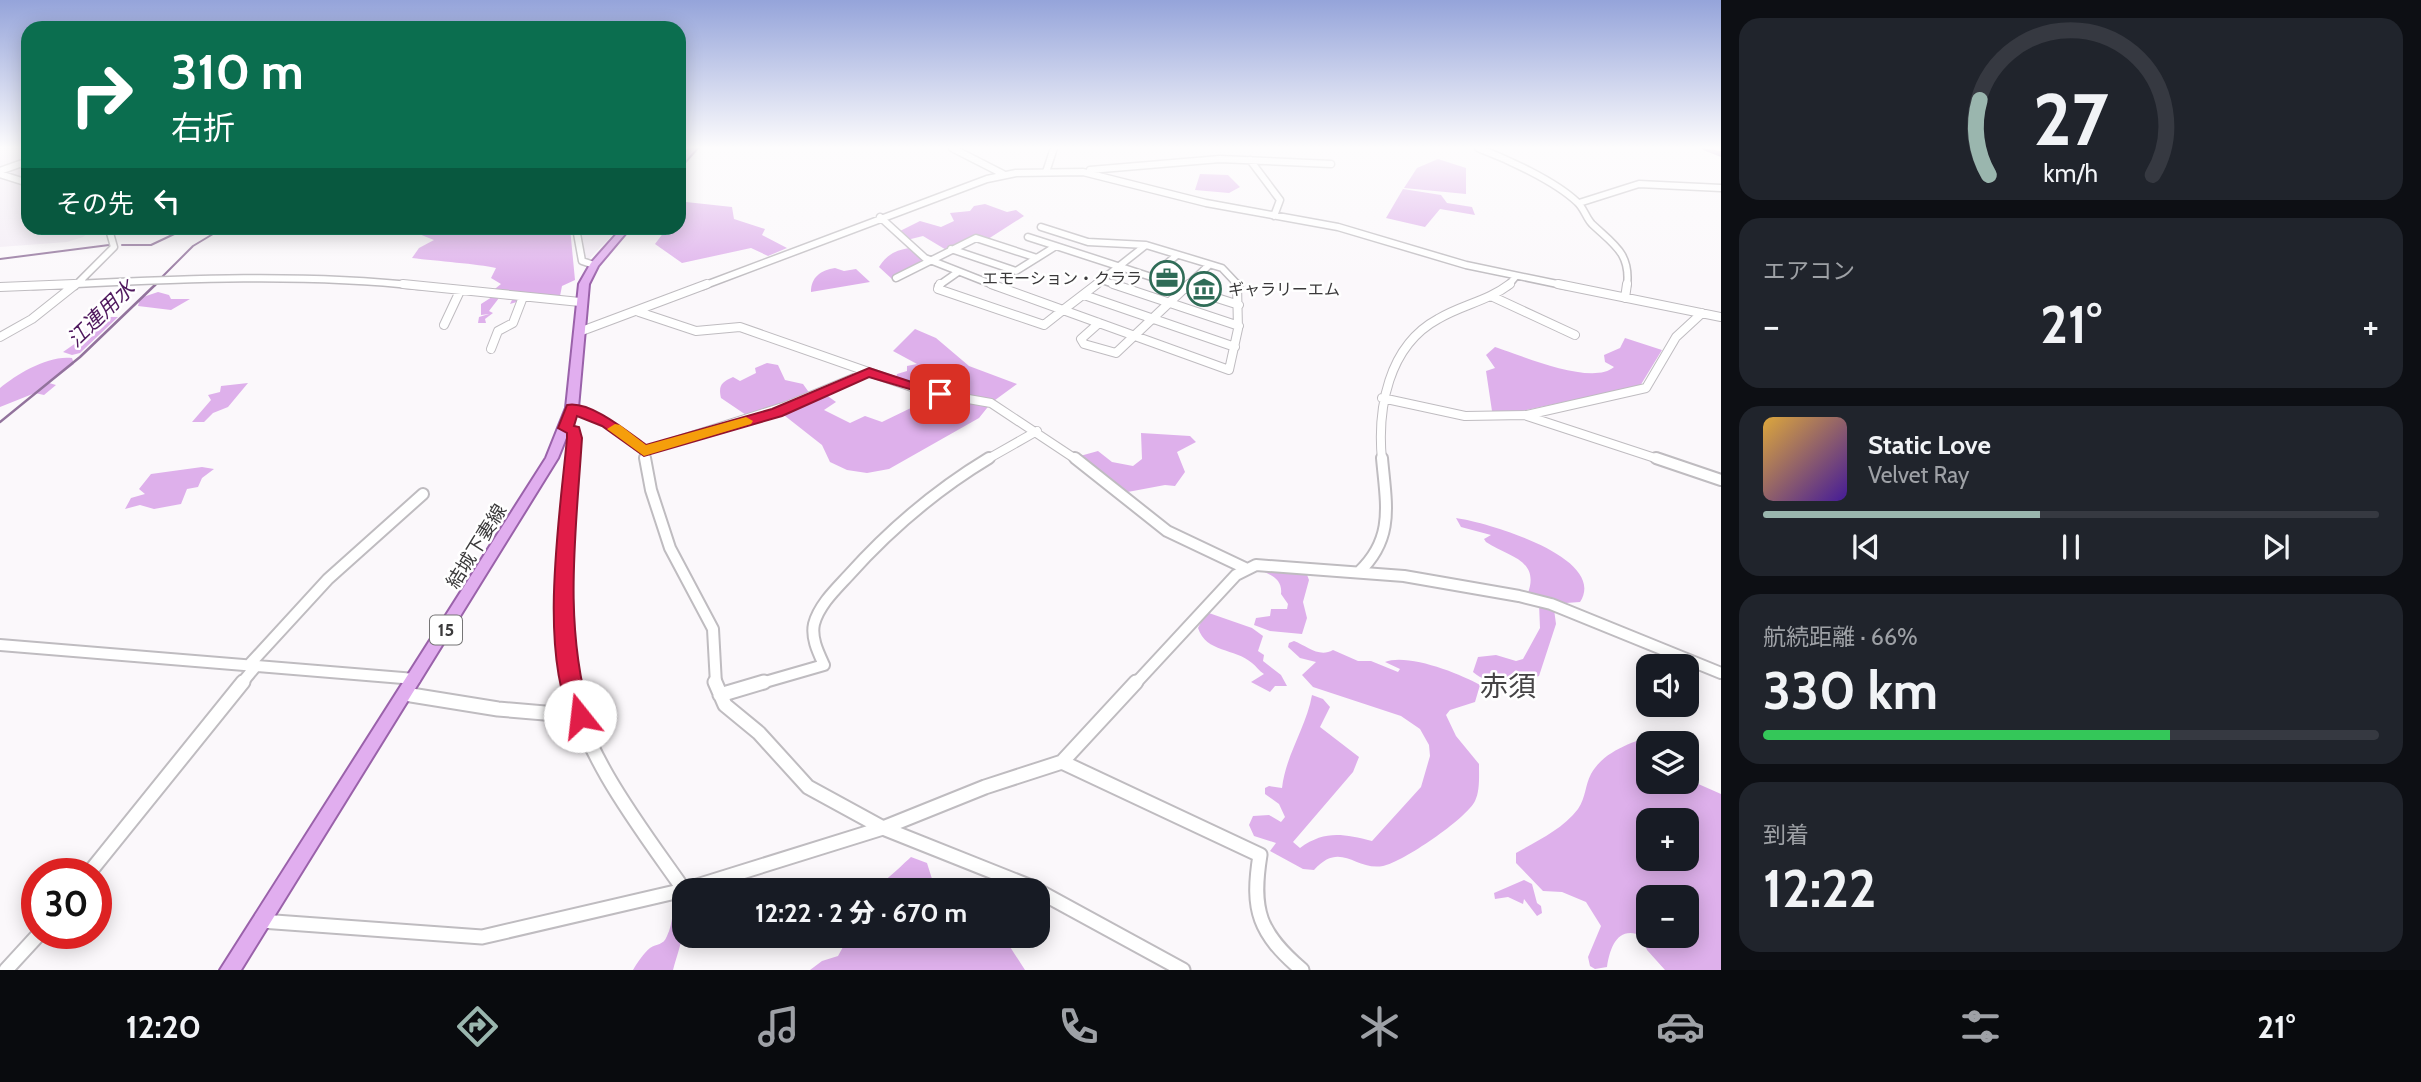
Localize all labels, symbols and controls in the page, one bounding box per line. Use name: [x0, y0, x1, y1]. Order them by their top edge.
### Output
text: 310 m: [171, 42, 304, 101]
icon: right: [56, 49, 147, 140]
text: 27: [2033, 75, 2109, 163]
text: 右折: [171, 108, 235, 147]
text: km/h: [2044, 158, 2098, 188]
icon: left: [148, 182, 186, 220]
text: その先: [56, 188, 134, 220]
text: エアコン: [1763, 257, 1855, 285]
office icon: エモーション・クララ: [1148, 259, 1186, 297]
place label: エモーション・クララ: [982, 269, 1142, 288]
museum icon: ギャラリーエム: [1185, 270, 1223, 308]
water label: 江連用水: [62, 274, 141, 352]
place label: ギャラリーエム: [1228, 280, 1340, 299]
text: 21°: [2040, 293, 2102, 356]
text: −: [1763, 302, 1780, 349]
text: +: [2362, 302, 2379, 349]
pin: [910, 364, 970, 424]
icon: arrive: [921, 375, 959, 413]
text: Static Love: [1868, 429, 1991, 461]
text: Velvet Ray: [1868, 461, 1969, 489]
street label: 結城下妻線: [441, 500, 511, 593]
icon: previous: [1847, 528, 1885, 566]
icon: pause: [2052, 528, 2090, 566]
icon: next: [2257, 528, 2295, 566]
road number: 15: [430, 616, 462, 644]
text: 航続距離 · 66%: [1763, 623, 1918, 651]
map controls: [1636, 654, 1699, 948]
button: sound: [1636, 654, 1699, 717]
text: 330 km: [1763, 659, 1938, 722]
district label: 赤須: [1480, 669, 1536, 703]
position arrow: [543, 679, 617, 753]
button: layers: [1636, 731, 1699, 794]
button: +: [1636, 808, 1699, 871]
text: 到着: [1763, 821, 1809, 849]
text: 12:22: [1763, 857, 1876, 920]
speed limit sign: 30: [21, 858, 112, 949]
button: −: [1636, 885, 1699, 948]
text: 12:22 · 2 分 · 670 m: [755, 897, 967, 929]
icon: directions: [453, 1002, 502, 1051]
icon: music: [754, 1002, 803, 1051]
icon: phone: [1054, 1002, 1103, 1051]
icon: climate: [1355, 1002, 1404, 1051]
icon: car: [1656, 1002, 1705, 1051]
icon: filters: [1956, 1002, 2005, 1051]
text: 12:20: [126, 1007, 201, 1046]
text: 21°: [2257, 1007, 2295, 1046]

